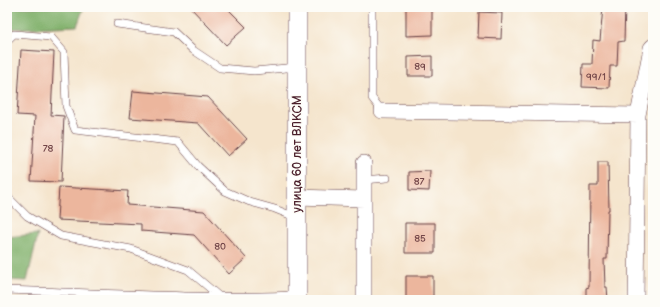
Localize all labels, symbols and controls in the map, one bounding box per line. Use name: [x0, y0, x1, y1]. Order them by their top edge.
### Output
house number: 89: [414, 61, 426, 73]
house number: 99/1: [586, 71, 606, 83]
street label: улица 60 лет ВЛКСМ: [290, 95, 305, 213]
house number: 78: [43, 143, 54, 155]
house number: 87: [414, 176, 424, 188]
house number: 85: [414, 233, 426, 245]
house number: 80: [214, 241, 226, 253]

